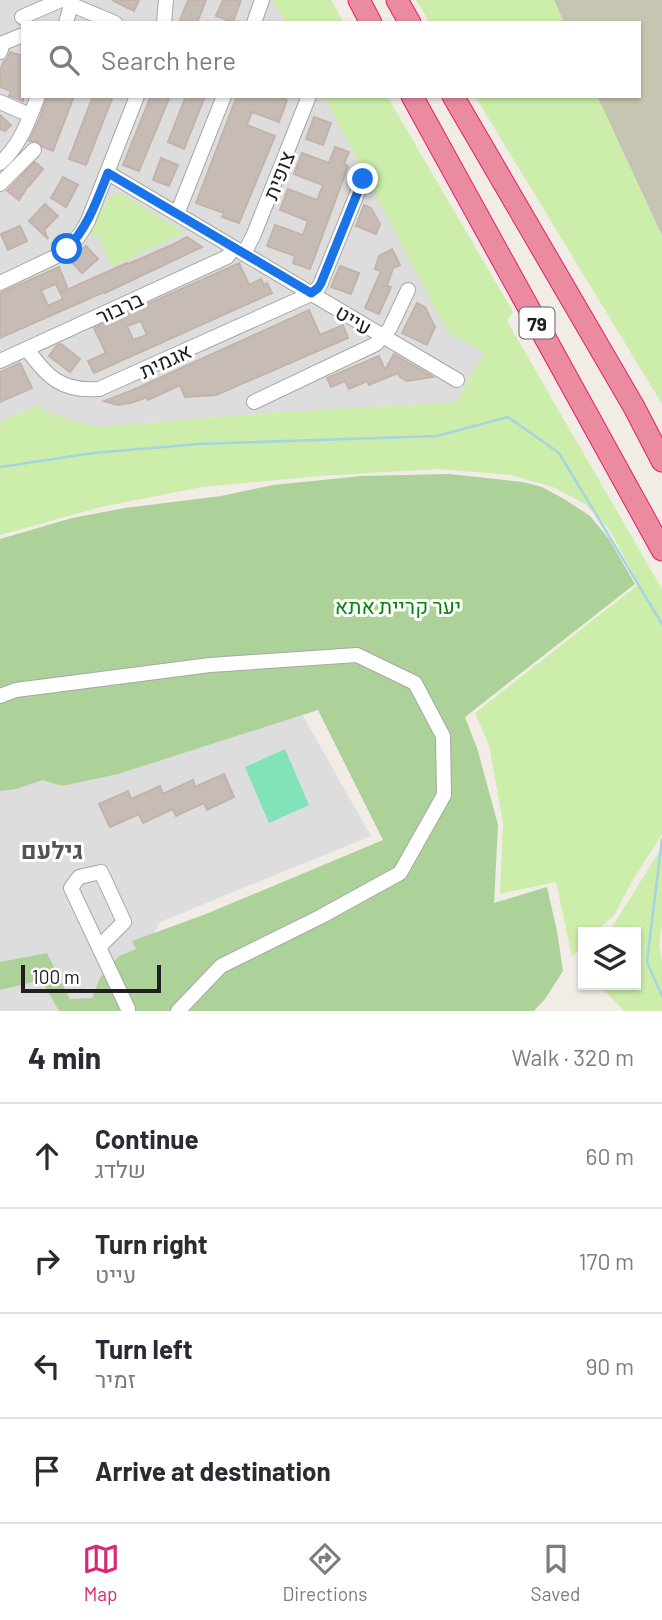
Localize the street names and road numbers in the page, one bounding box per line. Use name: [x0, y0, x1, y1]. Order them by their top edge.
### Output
street label: צופית: [257, 147, 299, 203]
street label: ברבור: [92, 285, 146, 329]
street label: עייט: [331, 299, 377, 339]
road number: 79: [520, 308, 554, 338]
street label: אגמית: [135, 337, 195, 383]

